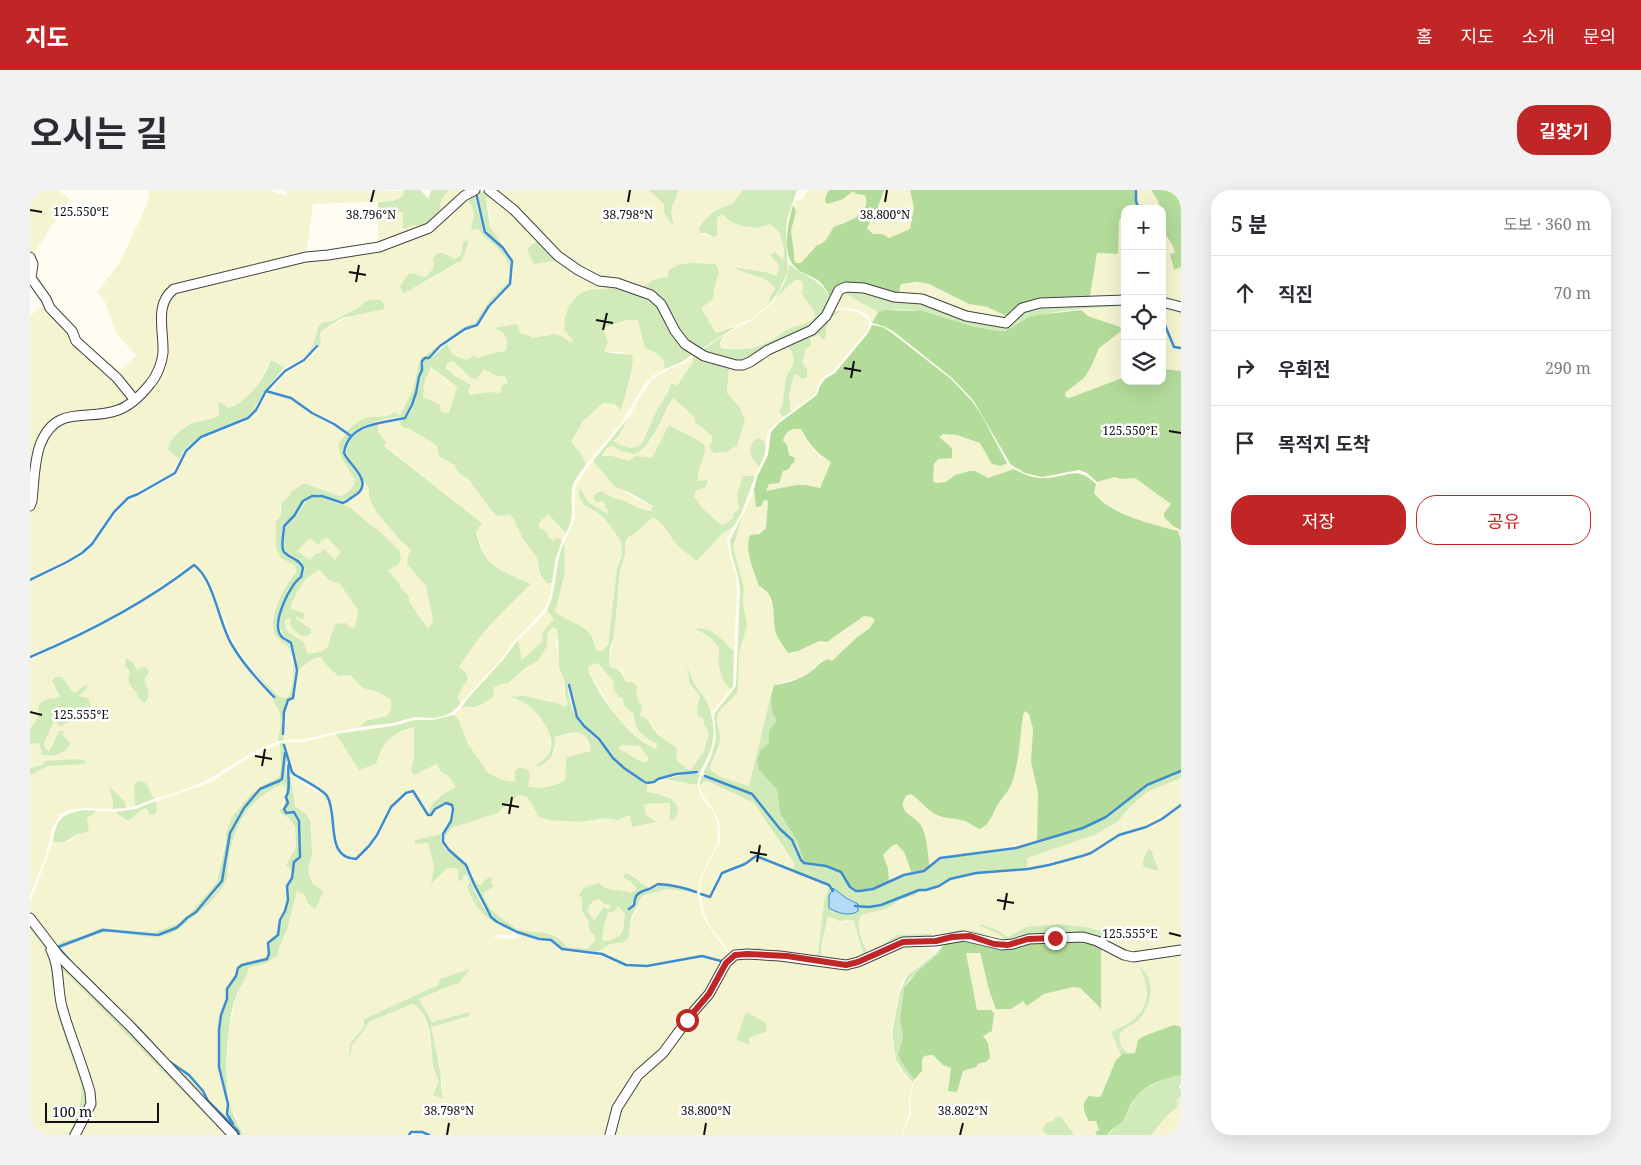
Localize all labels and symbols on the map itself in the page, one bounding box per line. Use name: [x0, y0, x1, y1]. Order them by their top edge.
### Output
text: 125.550°E: [53, 203, 109, 220]
text: 38.796°N: [346, 206, 396, 223]
text: 38.798°N: [603, 206, 653, 223]
text: 38.800°N: [860, 206, 910, 223]
text: 125.550°E: [1102, 422, 1158, 439]
text: 125.555°E: [53, 706, 109, 723]
text: 125.555°E: [1102, 925, 1158, 942]
route end: [1044, 927, 1067, 950]
route start: [676, 1009, 699, 1032]
scale bar: [45, 1100, 159, 1123]
text: 38.798°N: [424, 1102, 474, 1119]
text: 38.800°N: [681, 1102, 731, 1119]
text: 38.802°N: [938, 1102, 988, 1119]

